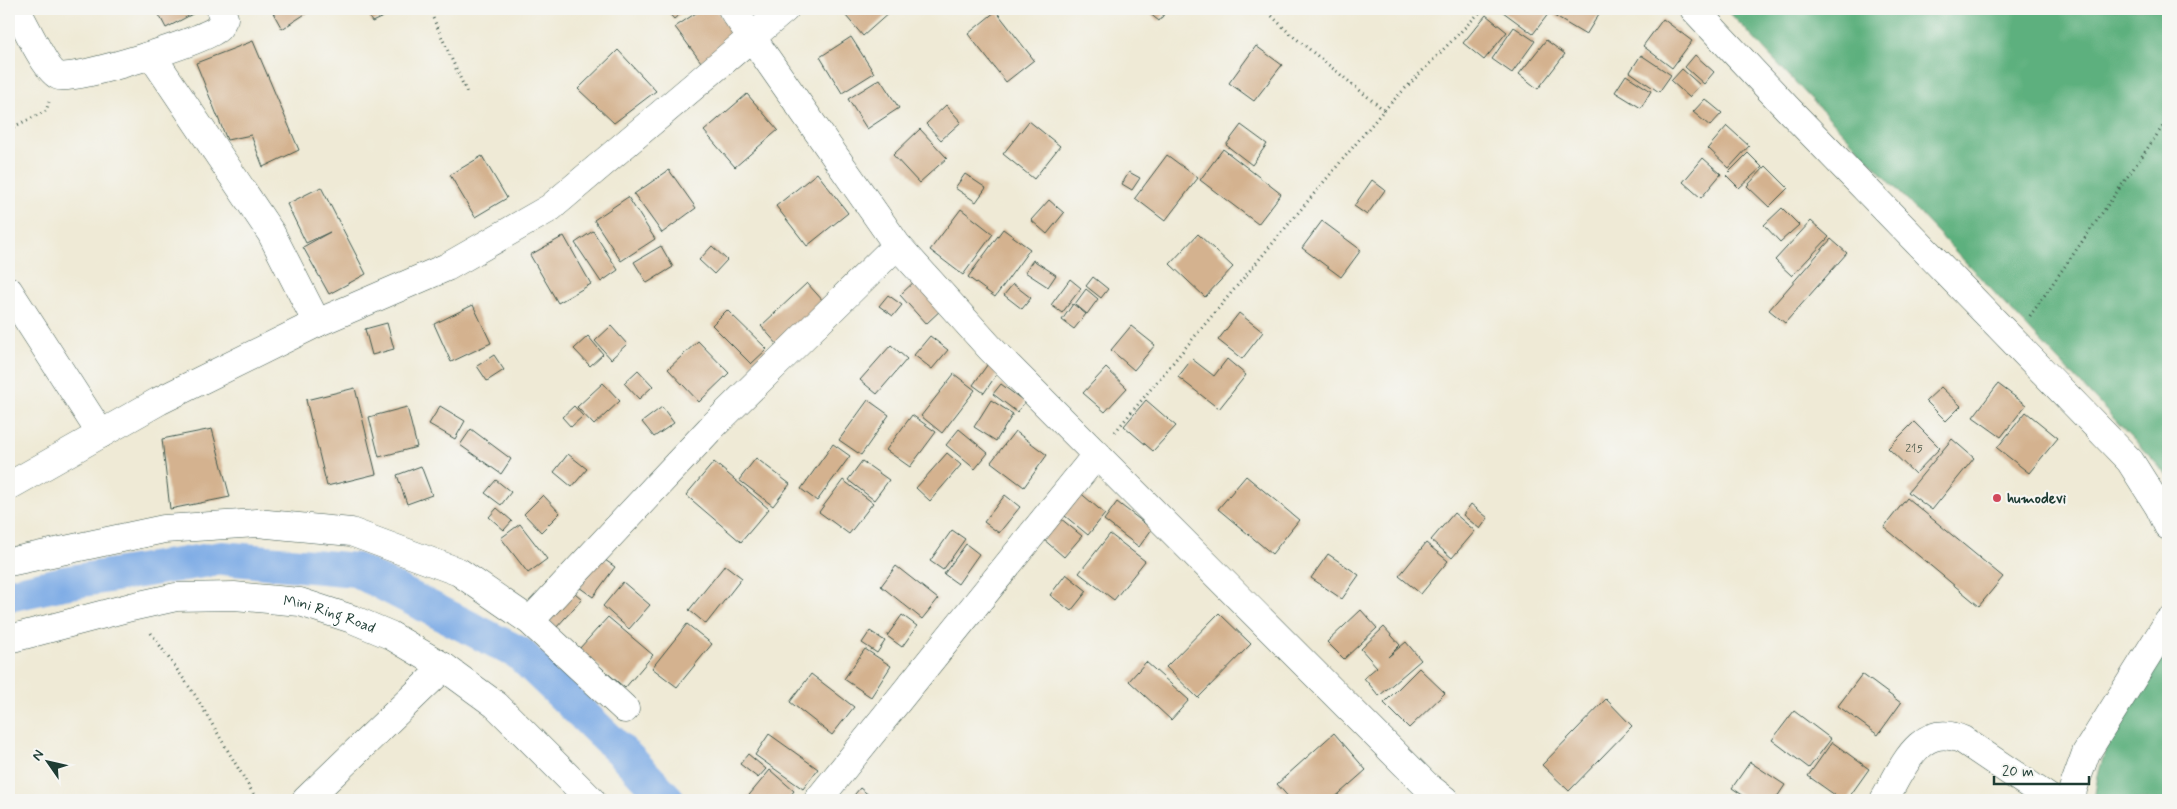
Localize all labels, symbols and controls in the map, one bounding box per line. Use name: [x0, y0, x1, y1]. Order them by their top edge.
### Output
house number: 215: [1905, 441, 1923, 457]
place label: humodevi: [2007, 489, 2067, 509]
marker: humodevi: [1991, 492, 2003, 504]
street label: Mini Ring Road: [283, 592, 378, 639]
north arrow: [22, 736, 72, 786]
text: N: [28, 746, 48, 764]
scale bar: [1994, 754, 2090, 786]
text: 20 m: [2002, 762, 2034, 782]

